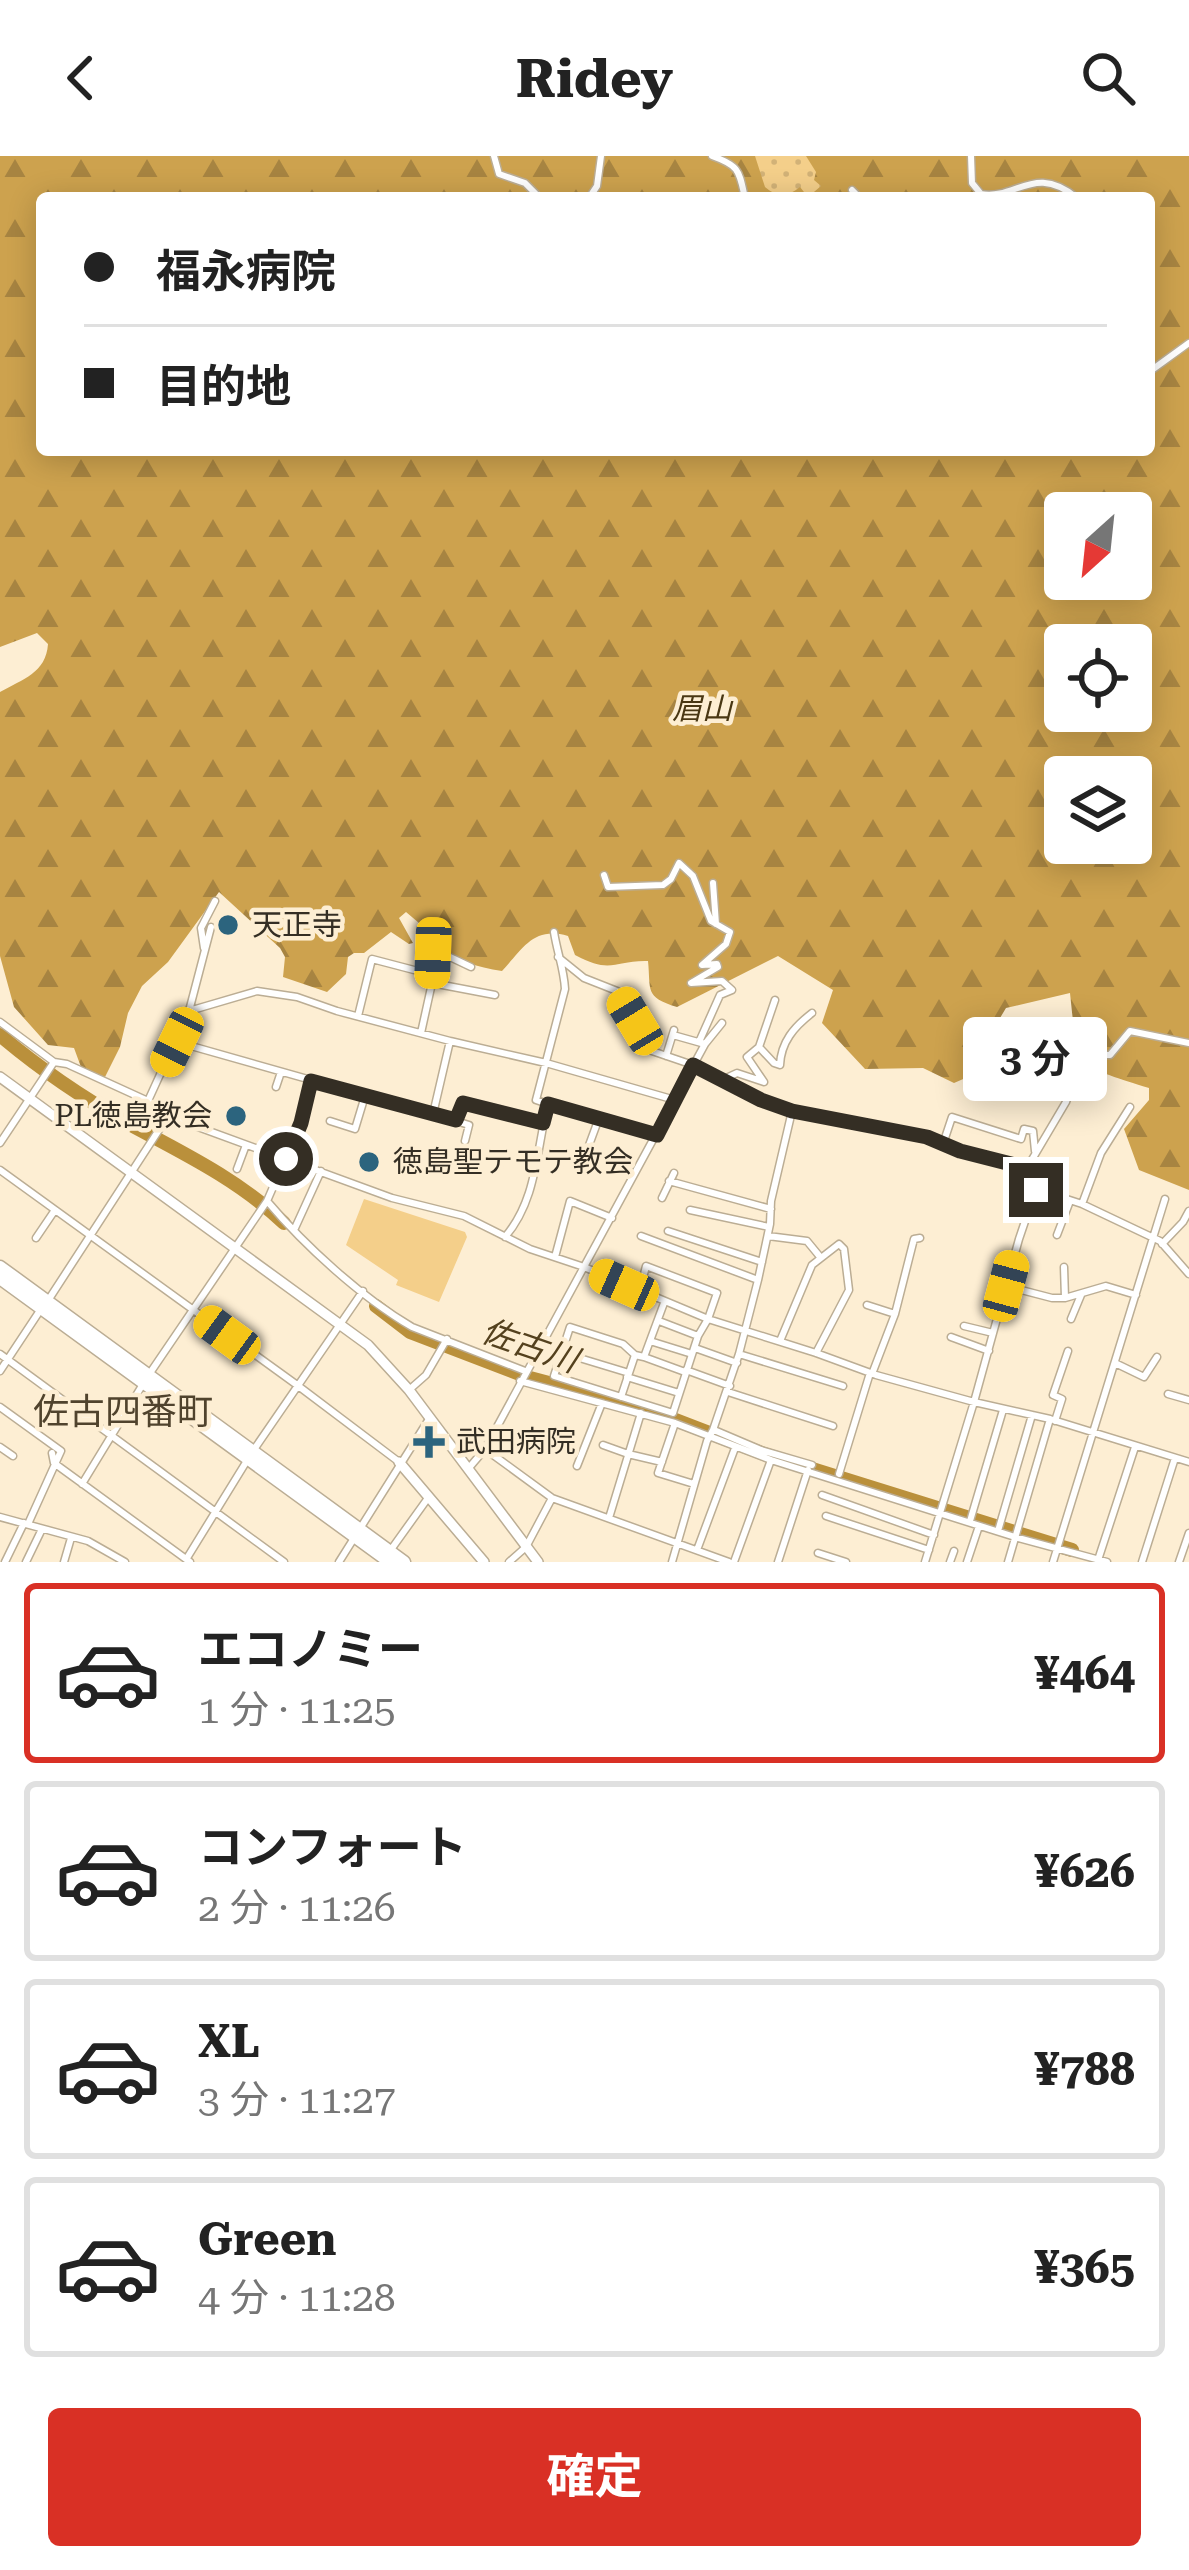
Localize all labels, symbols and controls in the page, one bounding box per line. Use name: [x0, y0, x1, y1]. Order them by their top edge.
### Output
icon: back: [48, 45, 114, 111]
icon: search: [1075, 45, 1141, 111]
text: Ridey: [516, 47, 673, 110]
text: 福永病院: [156, 245, 336, 298]
text: 目的地: [156, 360, 291, 413]
north arrow: [1044, 492, 1152, 600]
map controls: [1044, 492, 1152, 864]
button: locate: [1044, 624, 1152, 732]
park label: 眉山: [672, 691, 734, 726]
button: layers: [1044, 756, 1152, 864]
place label: 天正寺: [252, 907, 342, 942]
marker: 天正寺: [215, 912, 241, 938]
car: [414, 916, 452, 990]
car: [601, 981, 669, 1061]
car: [145, 1002, 209, 1082]
callout: 3 分: [964, 1016, 1108, 1100]
text: 3 分: [1000, 1036, 1070, 1082]
place label: PL徳島教会: [54, 1098, 212, 1133]
marker: PL徳島教会: [223, 1103, 249, 1129]
route start: [259, 1132, 313, 1186]
place label: 徳島聖テモテ教会: [393, 1144, 633, 1179]
marker: 徳島聖テモテ教会: [356, 1149, 382, 1175]
route end: [1009, 1163, 1063, 1217]
car: [979, 1247, 1033, 1325]
car: [584, 1254, 664, 1316]
car: [187, 1299, 267, 1371]
water label: 佐古川: [477, 1311, 586, 1381]
district label: 佐古四番町: [33, 1391, 213, 1433]
place label: 武田病院: [456, 1424, 576, 1459]
marker: 武田病院: [413, 1426, 445, 1458]
icon: car: [54, 1619, 162, 1727]
text: エコノミー: [198, 1623, 423, 1676]
text: ¥464: [1034, 1647, 1135, 1700]
text: 1 分 · 11:25: [198, 1687, 396, 1733]
icon: car: [54, 1817, 162, 1925]
text: コンフォート: [198, 1821, 467, 1874]
text: ¥626: [1034, 1845, 1135, 1898]
text: 2 分 · 11:26: [198, 1885, 396, 1931]
icon: car: [54, 2015, 162, 2123]
text: XL: [198, 2015, 260, 2068]
text: ¥788: [1034, 2043, 1135, 2096]
text: 3 分 · 11:27: [198, 2077, 396, 2123]
icon: car: [54, 2213, 162, 2321]
text: Green: [198, 2213, 336, 2266]
text: ¥365: [1034, 2241, 1135, 2294]
text: 4 分 · 11:28: [198, 2275, 396, 2321]
button: 確定: [48, 2408, 1141, 2546]

